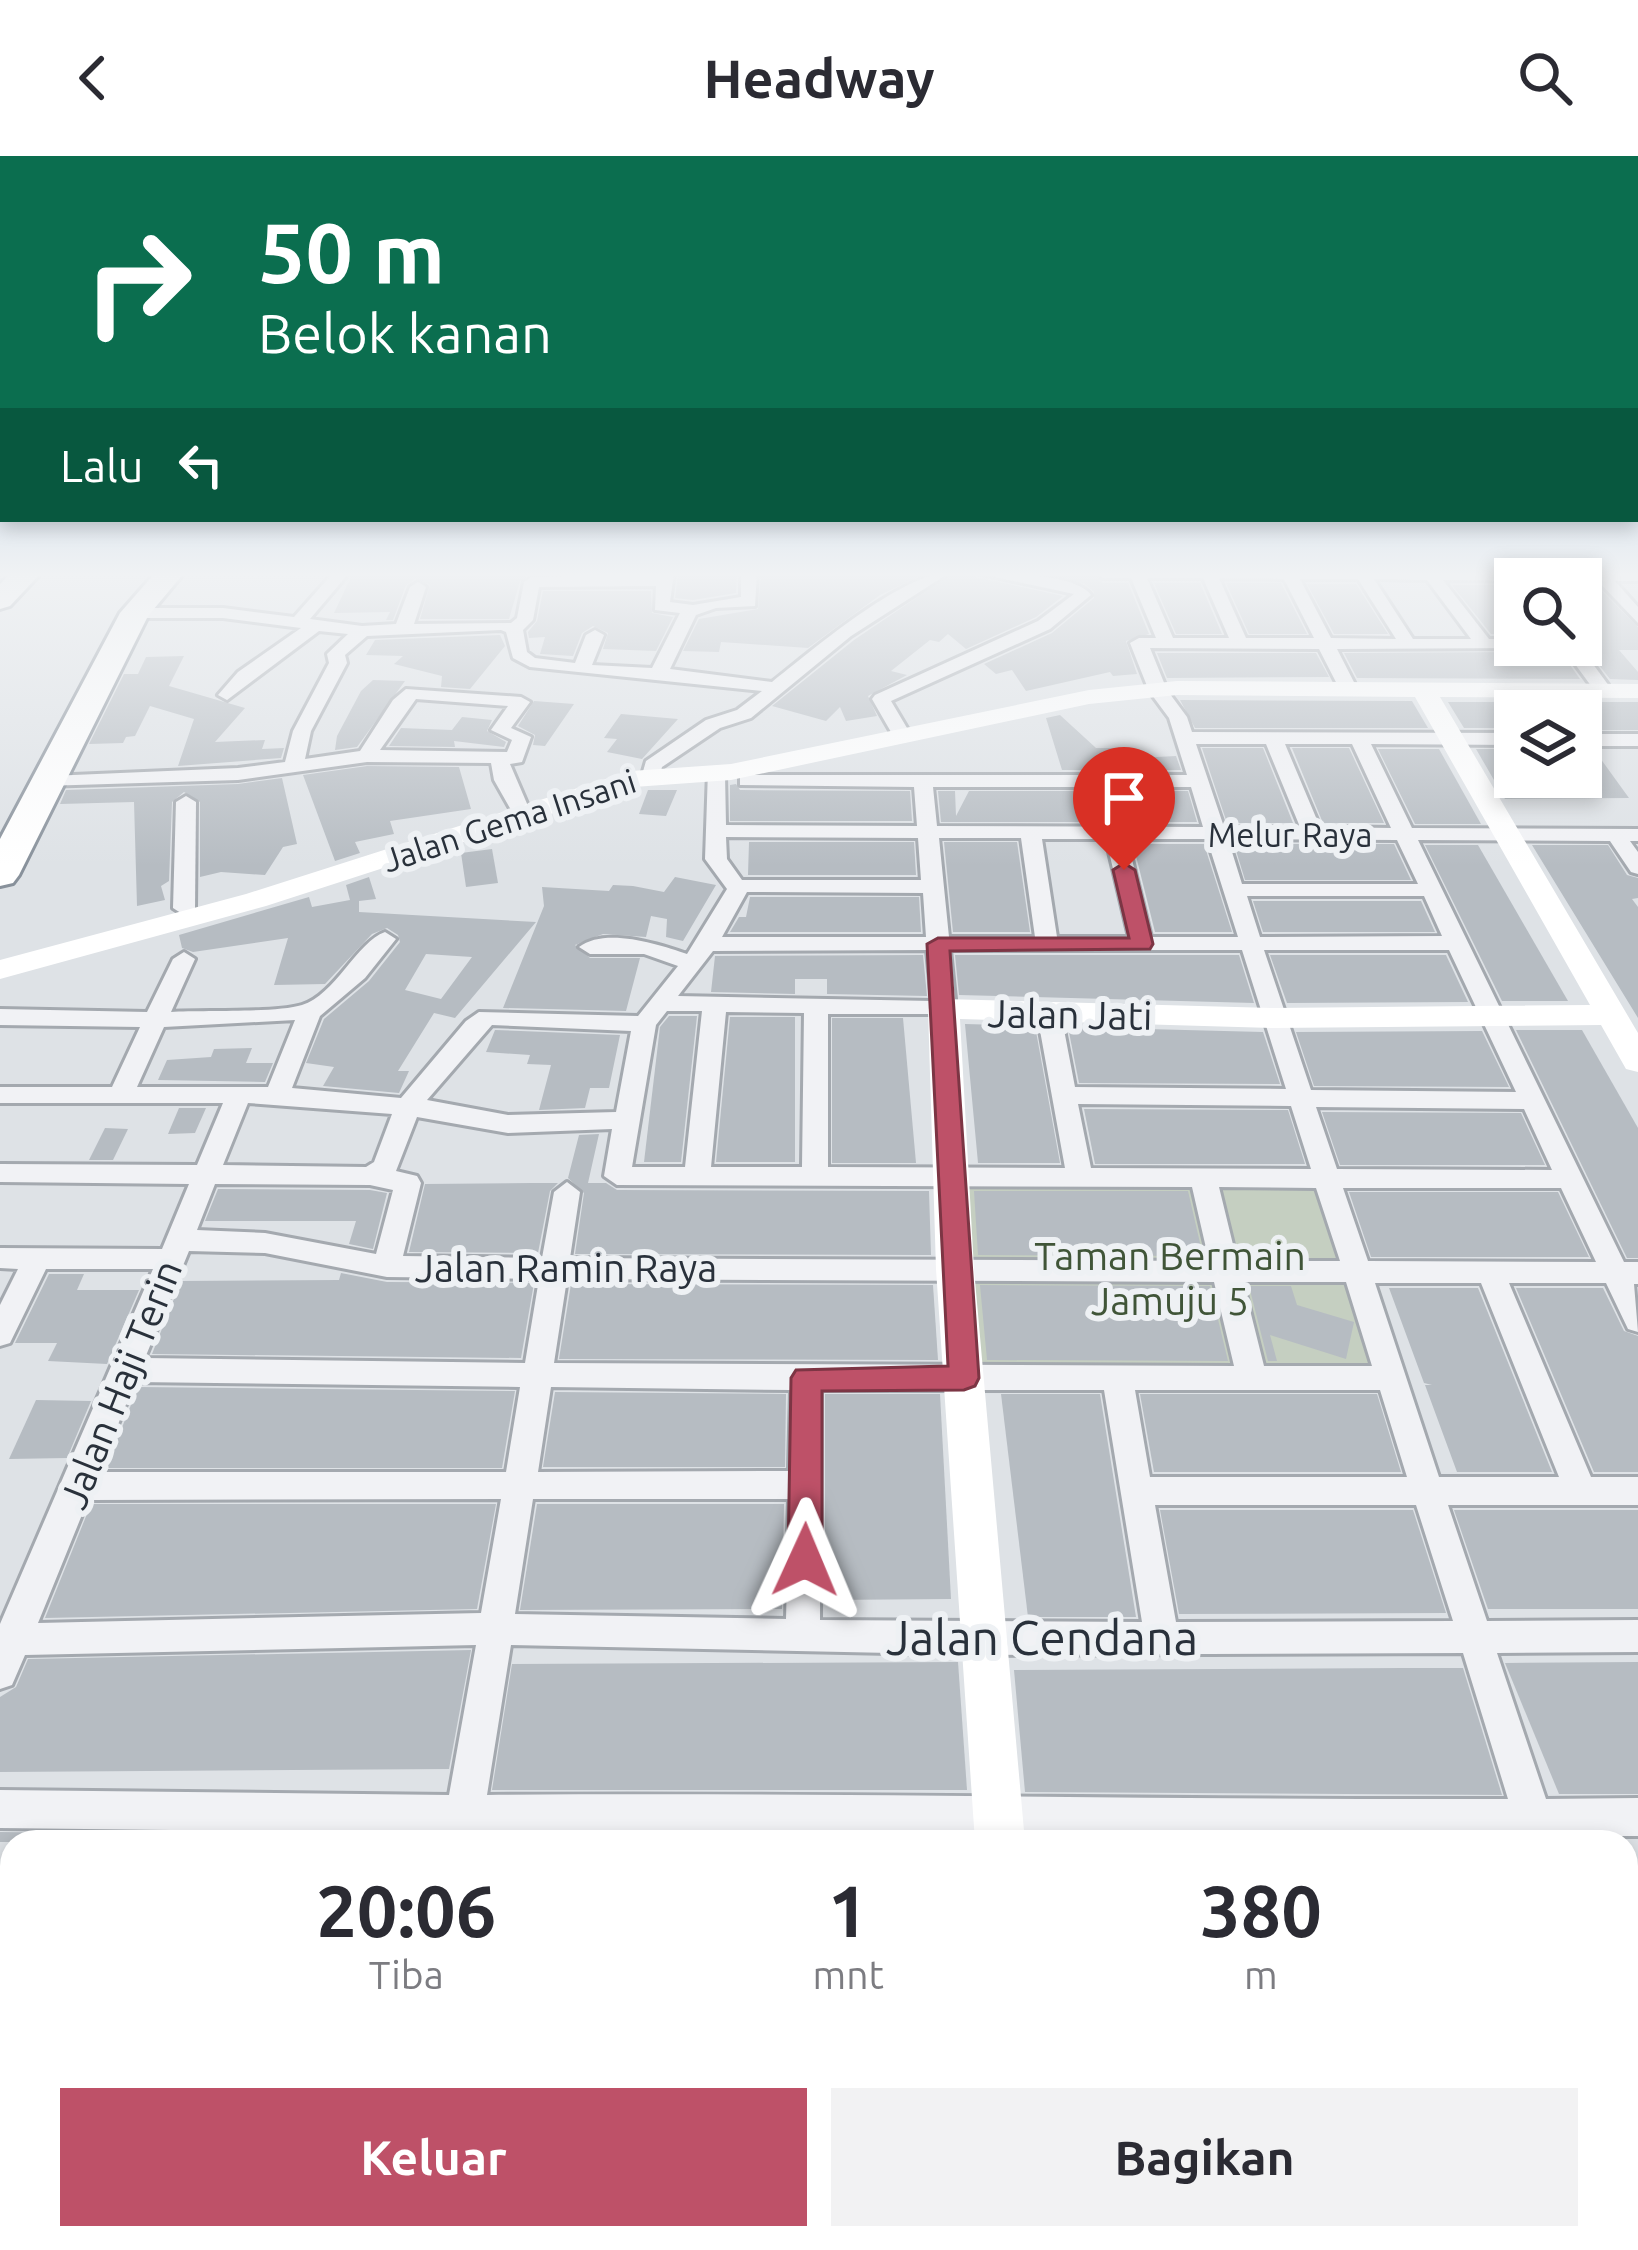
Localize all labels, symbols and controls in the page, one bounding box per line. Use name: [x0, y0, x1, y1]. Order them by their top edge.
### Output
icon: back: [60, 45, 126, 111]
icon: search: [1512, 45, 1578, 111]
text: Headway: [703, 48, 935, 108]
icon: right: [60, 204, 216, 360]
text: 50 m: [258, 205, 445, 299]
text: Belok kanan: [258, 303, 552, 363]
icon: left: [168, 432, 234, 498]
text: Lalu: [60, 440, 144, 491]
map controls: [1494, 558, 1602, 798]
button: search: [1494, 558, 1602, 666]
button: layers: [1494, 690, 1602, 798]
pin: [1073, 747, 1175, 870]
street label: Jalan Gema Insani: [378, 762, 640, 878]
icon: arrive: [1091, 765, 1157, 831]
street label: Melur Raya: [1208, 816, 1372, 853]
street label: Jalan Jati: [987, 991, 1153, 1037]
park label: Taman Bermain Jamuju 5: [1034, 1234, 1306, 1322]
street label: Jalan Ramin Raya: [415, 1246, 717, 1289]
street label: Jalan Haji Terin: [51, 1254, 189, 1514]
position arrow: [742, 1497, 868, 1623]
street label: Jalan Cendana: [886, 1610, 1198, 1664]
text: 20:06: [316, 1870, 496, 1951]
text: 1: [828, 1870, 868, 1951]
text: 380: [1200, 1870, 1322, 1951]
text: Tiba: [369, 1953, 444, 1996]
text: mnt: [813, 1953, 884, 1996]
text: m: [1244, 1953, 1278, 1996]
button: Keluar: [60, 2088, 807, 2226]
button: Bagikan: [831, 2088, 1578, 2226]

